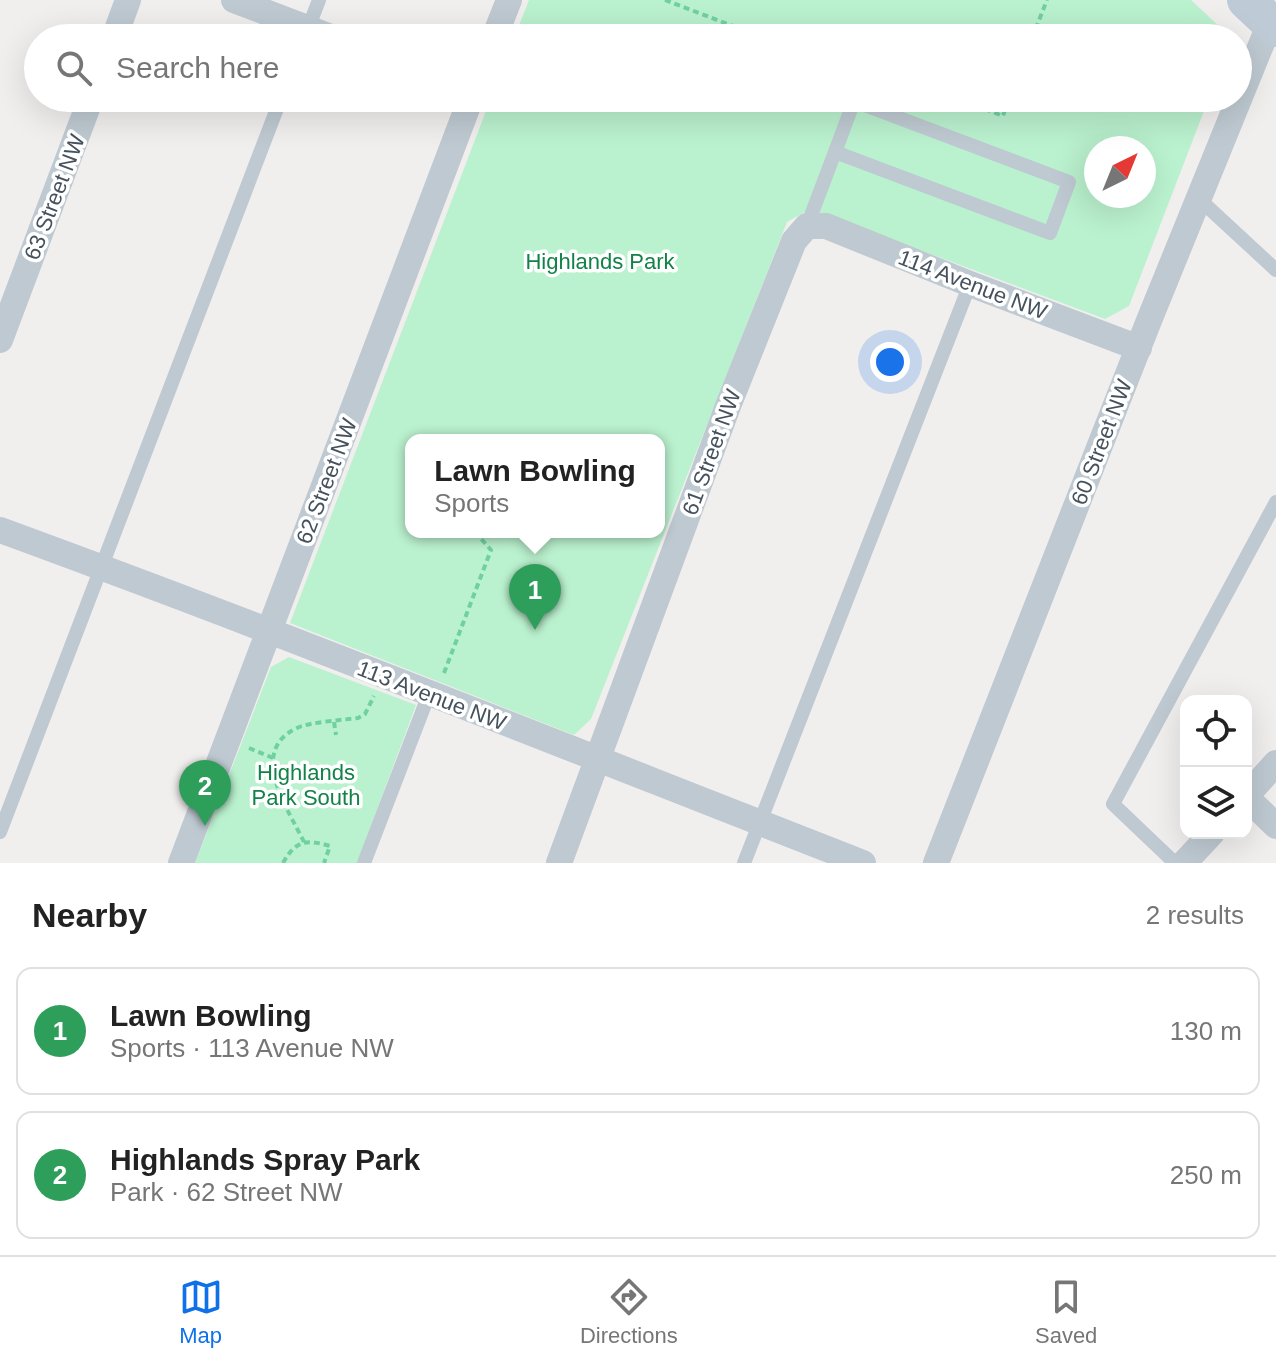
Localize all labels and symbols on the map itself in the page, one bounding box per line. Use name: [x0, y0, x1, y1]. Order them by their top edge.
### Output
street label: 63 Street NW: [19, 131, 90, 263]
north arrow: [1084, 136, 1156, 208]
street label: 114 Avenue NW: [895, 245, 1051, 324]
park label: Highlands Park: [525, 249, 676, 274]
your location: [870, 342, 910, 382]
street label: 60 Street NW: [1066, 376, 1137, 508]
street label: 61 Street NW: [677, 386, 746, 518]
street label: 62 Street NW: [291, 415, 362, 547]
pin: 1: [509, 564, 561, 630]
street label: 113 Avenue NW: [354, 656, 510, 735]
pin: 2: [179, 760, 231, 826]
park label: Highlands Park South: [252, 760, 360, 810]

